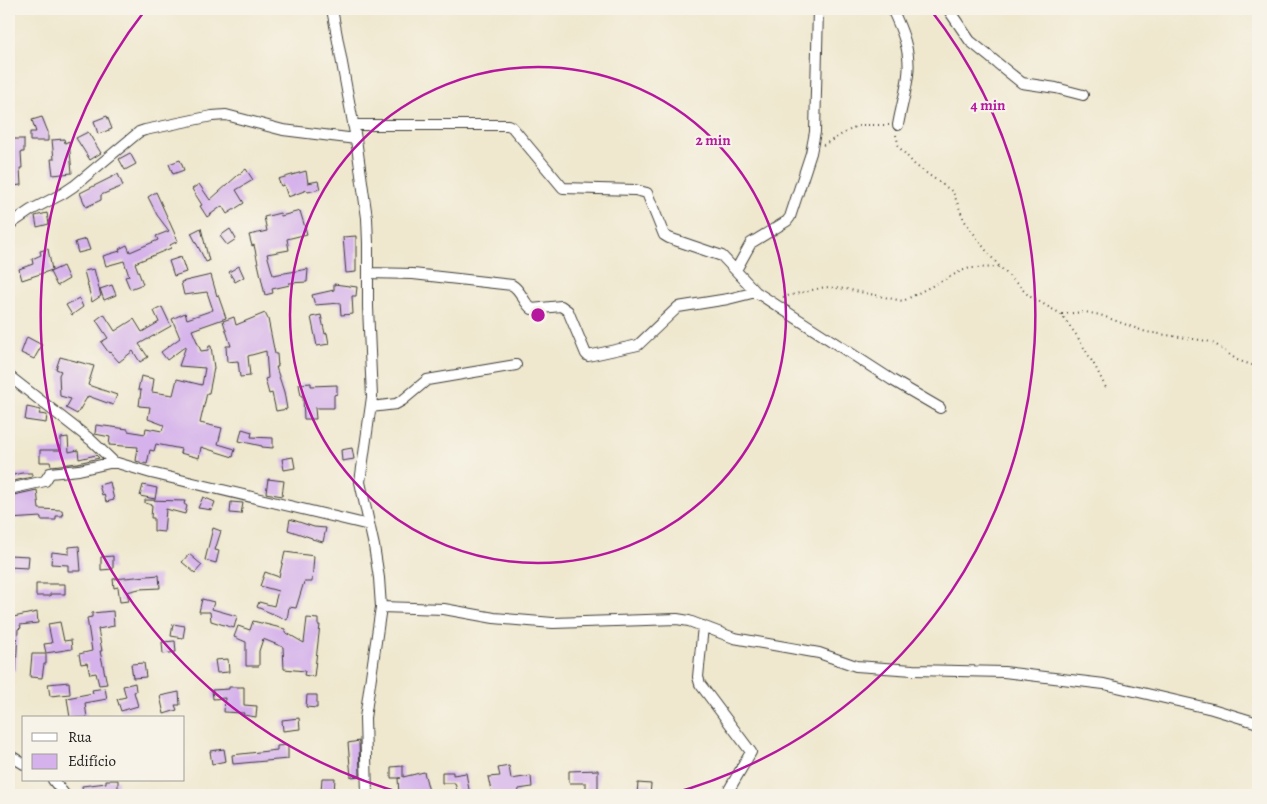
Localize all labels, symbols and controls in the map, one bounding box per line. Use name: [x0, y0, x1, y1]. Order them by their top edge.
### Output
text: 4 min: [970, 95, 1006, 115]
text: 2 min: [695, 130, 731, 150]
centre of rings: [529, 306, 547, 324]
legend: [22, 716, 185, 782]
text: Rua: [68, 727, 92, 747]
text: Edifício: [68, 751, 116, 771]

